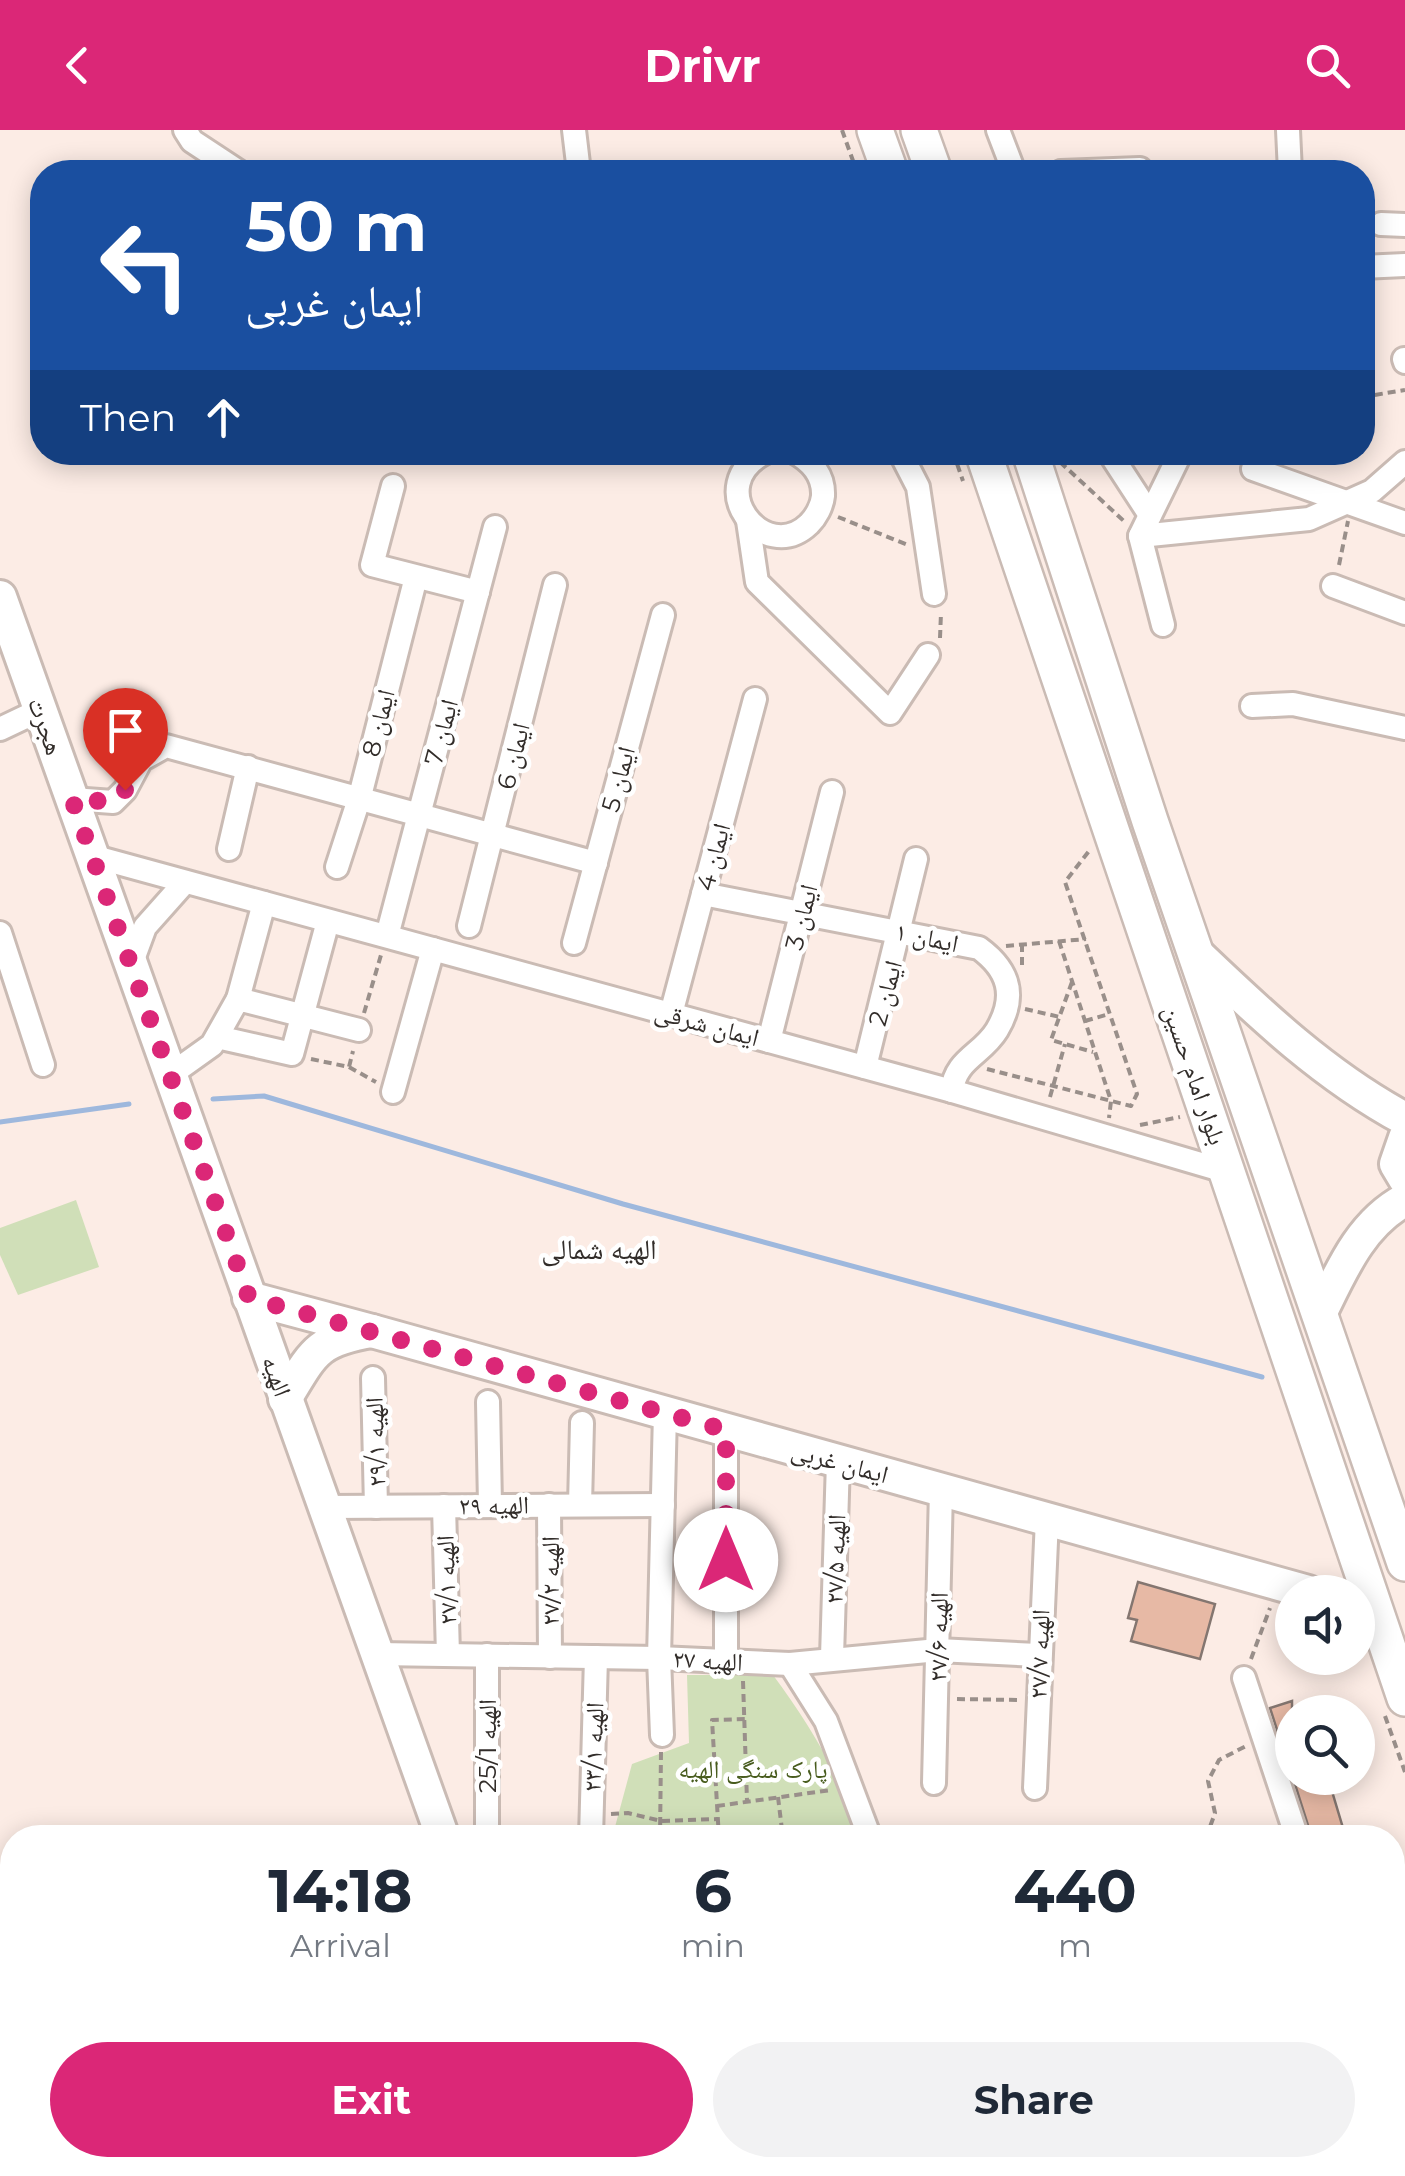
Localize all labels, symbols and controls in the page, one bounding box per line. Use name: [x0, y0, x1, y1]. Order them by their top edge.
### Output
icon: back: [50, 38, 105, 93]
text: Drivr: [644, 38, 761, 93]
icon: search: [1300, 38, 1355, 93]
text: 50 m: [245, 183, 427, 269]
icon: left: [80, 200, 210, 330]
text: ایمان غربی: [245, 273, 423, 328]
icon: ahead: [196, 390, 251, 445]
text: Then: [80, 394, 176, 441]
street label: ایمان 8: [355, 686, 402, 760]
pin: [83, 688, 168, 791]
street label: هجرت: [22, 693, 70, 759]
street label: ایمان 7: [418, 696, 465, 769]
icon: arrive: [98, 703, 153, 758]
street label: ایمان 6: [490, 720, 537, 793]
street label: ایمان 5: [595, 743, 642, 815]
street label: ایمان 4: [690, 820, 737, 894]
street label: ایمان 3: [778, 881, 825, 953]
street label: ایمان ۱: [893, 916, 961, 959]
street label: ایمان 2: [862, 957, 909, 1029]
street label: ایمان شرقی: [651, 996, 762, 1053]
street label: بلوار امام حسین: [1155, 1001, 1233, 1149]
district label: الهیه شمالی: [541, 1232, 657, 1267]
street label: الهیه: [256, 1352, 298, 1400]
street label: الهیه ۲۹/۱: [358, 1397, 392, 1487]
street label: ایمان غربی: [788, 1435, 892, 1490]
street label: الهیه ۲۹: [459, 1489, 529, 1521]
position arrow: [674, 1508, 778, 1612]
street label: الهیه ۲۷/۵: [818, 1514, 852, 1604]
street label: الهیه ۲۷/۱: [429, 1535, 463, 1625]
street label: الهیه ۲۷/۲: [535, 1536, 565, 1626]
map controls: [1275, 1575, 1375, 1795]
button: sound: [1275, 1575, 1375, 1675]
street label: الهیه ۲۷/۶: [922, 1592, 954, 1682]
street label: الهیه ۲۷/۷: [1022, 1609, 1056, 1699]
street label: الهیه ۲۷: [672, 1643, 744, 1677]
button: search: [1275, 1695, 1375, 1795]
street label: الهیه 25/1: [472, 1699, 502, 1793]
street label: الهیه ۲۳/۱: [576, 1702, 610, 1792]
park label: پارک سنگی الهیه: [678, 1754, 828, 1785]
text: 14:18: [268, 1854, 412, 1927]
text: 6: [694, 1854, 732, 1927]
text: 440: [1013, 1854, 1137, 1927]
text: Arrival: [290, 1926, 391, 1965]
text: min: [681, 1926, 745, 1965]
text: m: [1058, 1926, 1092, 1965]
button: Exit: [50, 2042, 693, 2157]
button: Share: [713, 2042, 1355, 2157]

